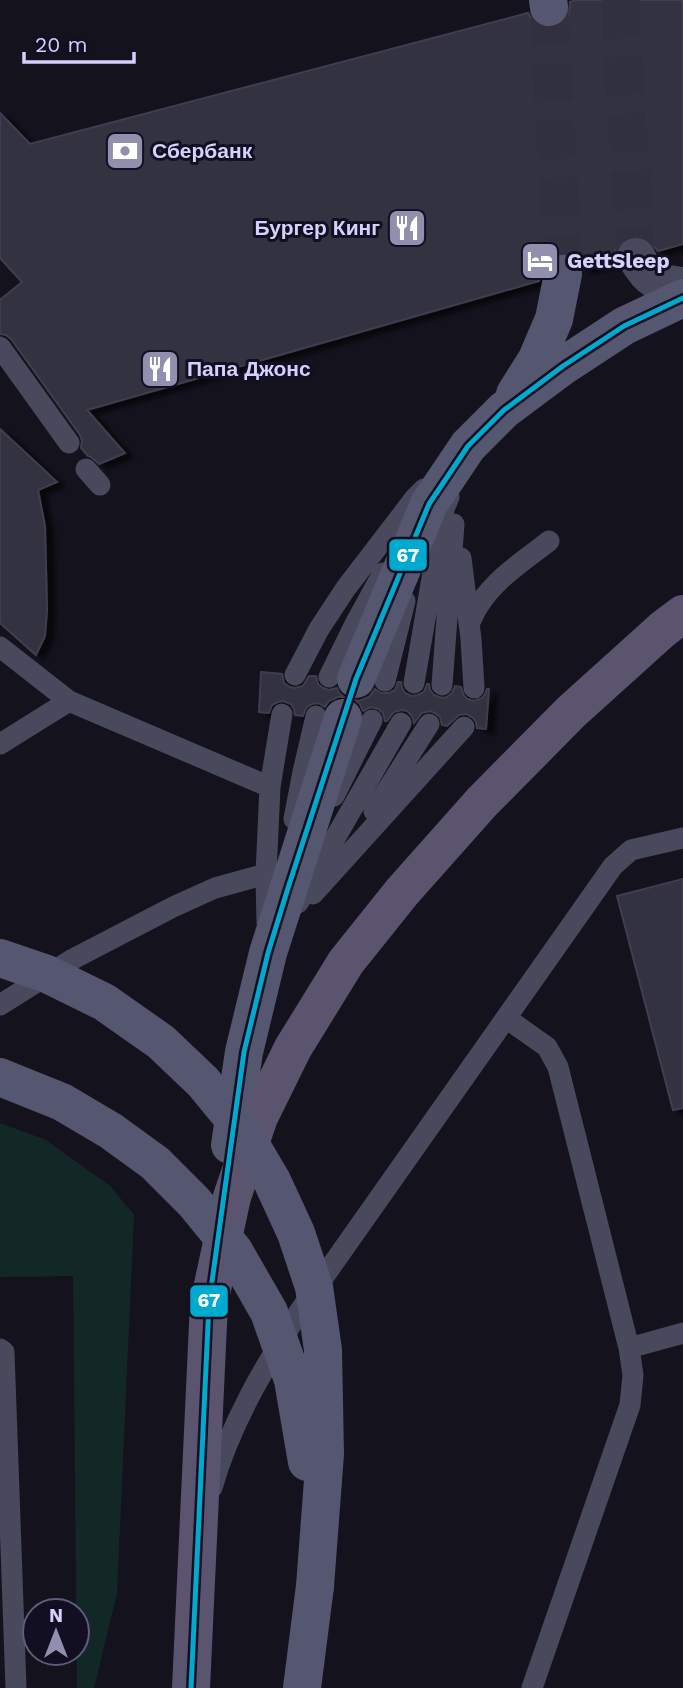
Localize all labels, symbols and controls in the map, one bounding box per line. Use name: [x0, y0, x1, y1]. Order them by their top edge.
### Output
scale bar: [24, 21, 135, 65]
text: 20 m: [35, 32, 87, 57]
bank icon: Сбербанк: [104, 130, 146, 172]
place label: Сбербанк: [152, 138, 253, 163]
restaurant icon: Бургер Кинг: [386, 207, 428, 249]
place label: Бургер Кинг: [255, 215, 380, 240]
hotel icon: GettSleep: [519, 240, 561, 282]
place label: GettSleep: [567, 248, 670, 273]
restaurant icon: Папа Джонс: [139, 348, 181, 390]
place label: Папа Джонс: [187, 356, 311, 381]
line badge: 67: [388, 538, 428, 572]
text: 67: [397, 544, 419, 567]
line badge: 67: [189, 1284, 229, 1318]
text: 67: [198, 1289, 220, 1312]
north arrow: [21, 1597, 91, 1667]
text: N: [49, 1604, 63, 1627]

